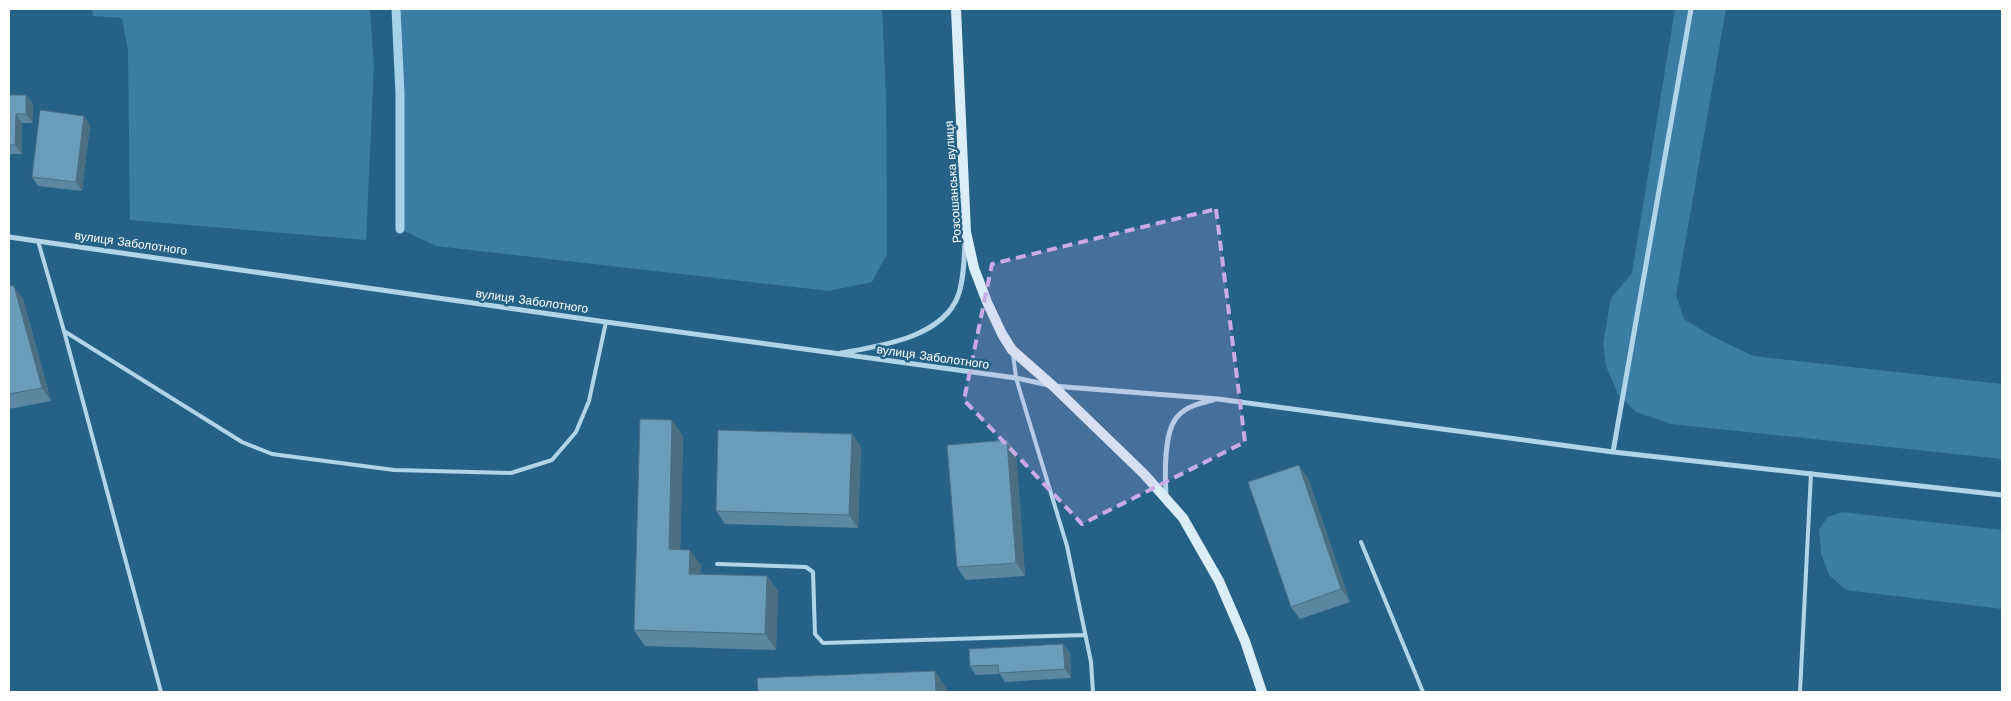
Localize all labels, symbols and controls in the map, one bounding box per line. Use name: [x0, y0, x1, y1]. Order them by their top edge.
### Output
street label: Розсошанська вулиця: [942, 120, 964, 244]
street label: вулиця Заболотного: [74, 228, 188, 258]
street label: вулиця Заболотного: [475, 286, 589, 316]
street label: вулиця Заболотного: [876, 342, 990, 372]

